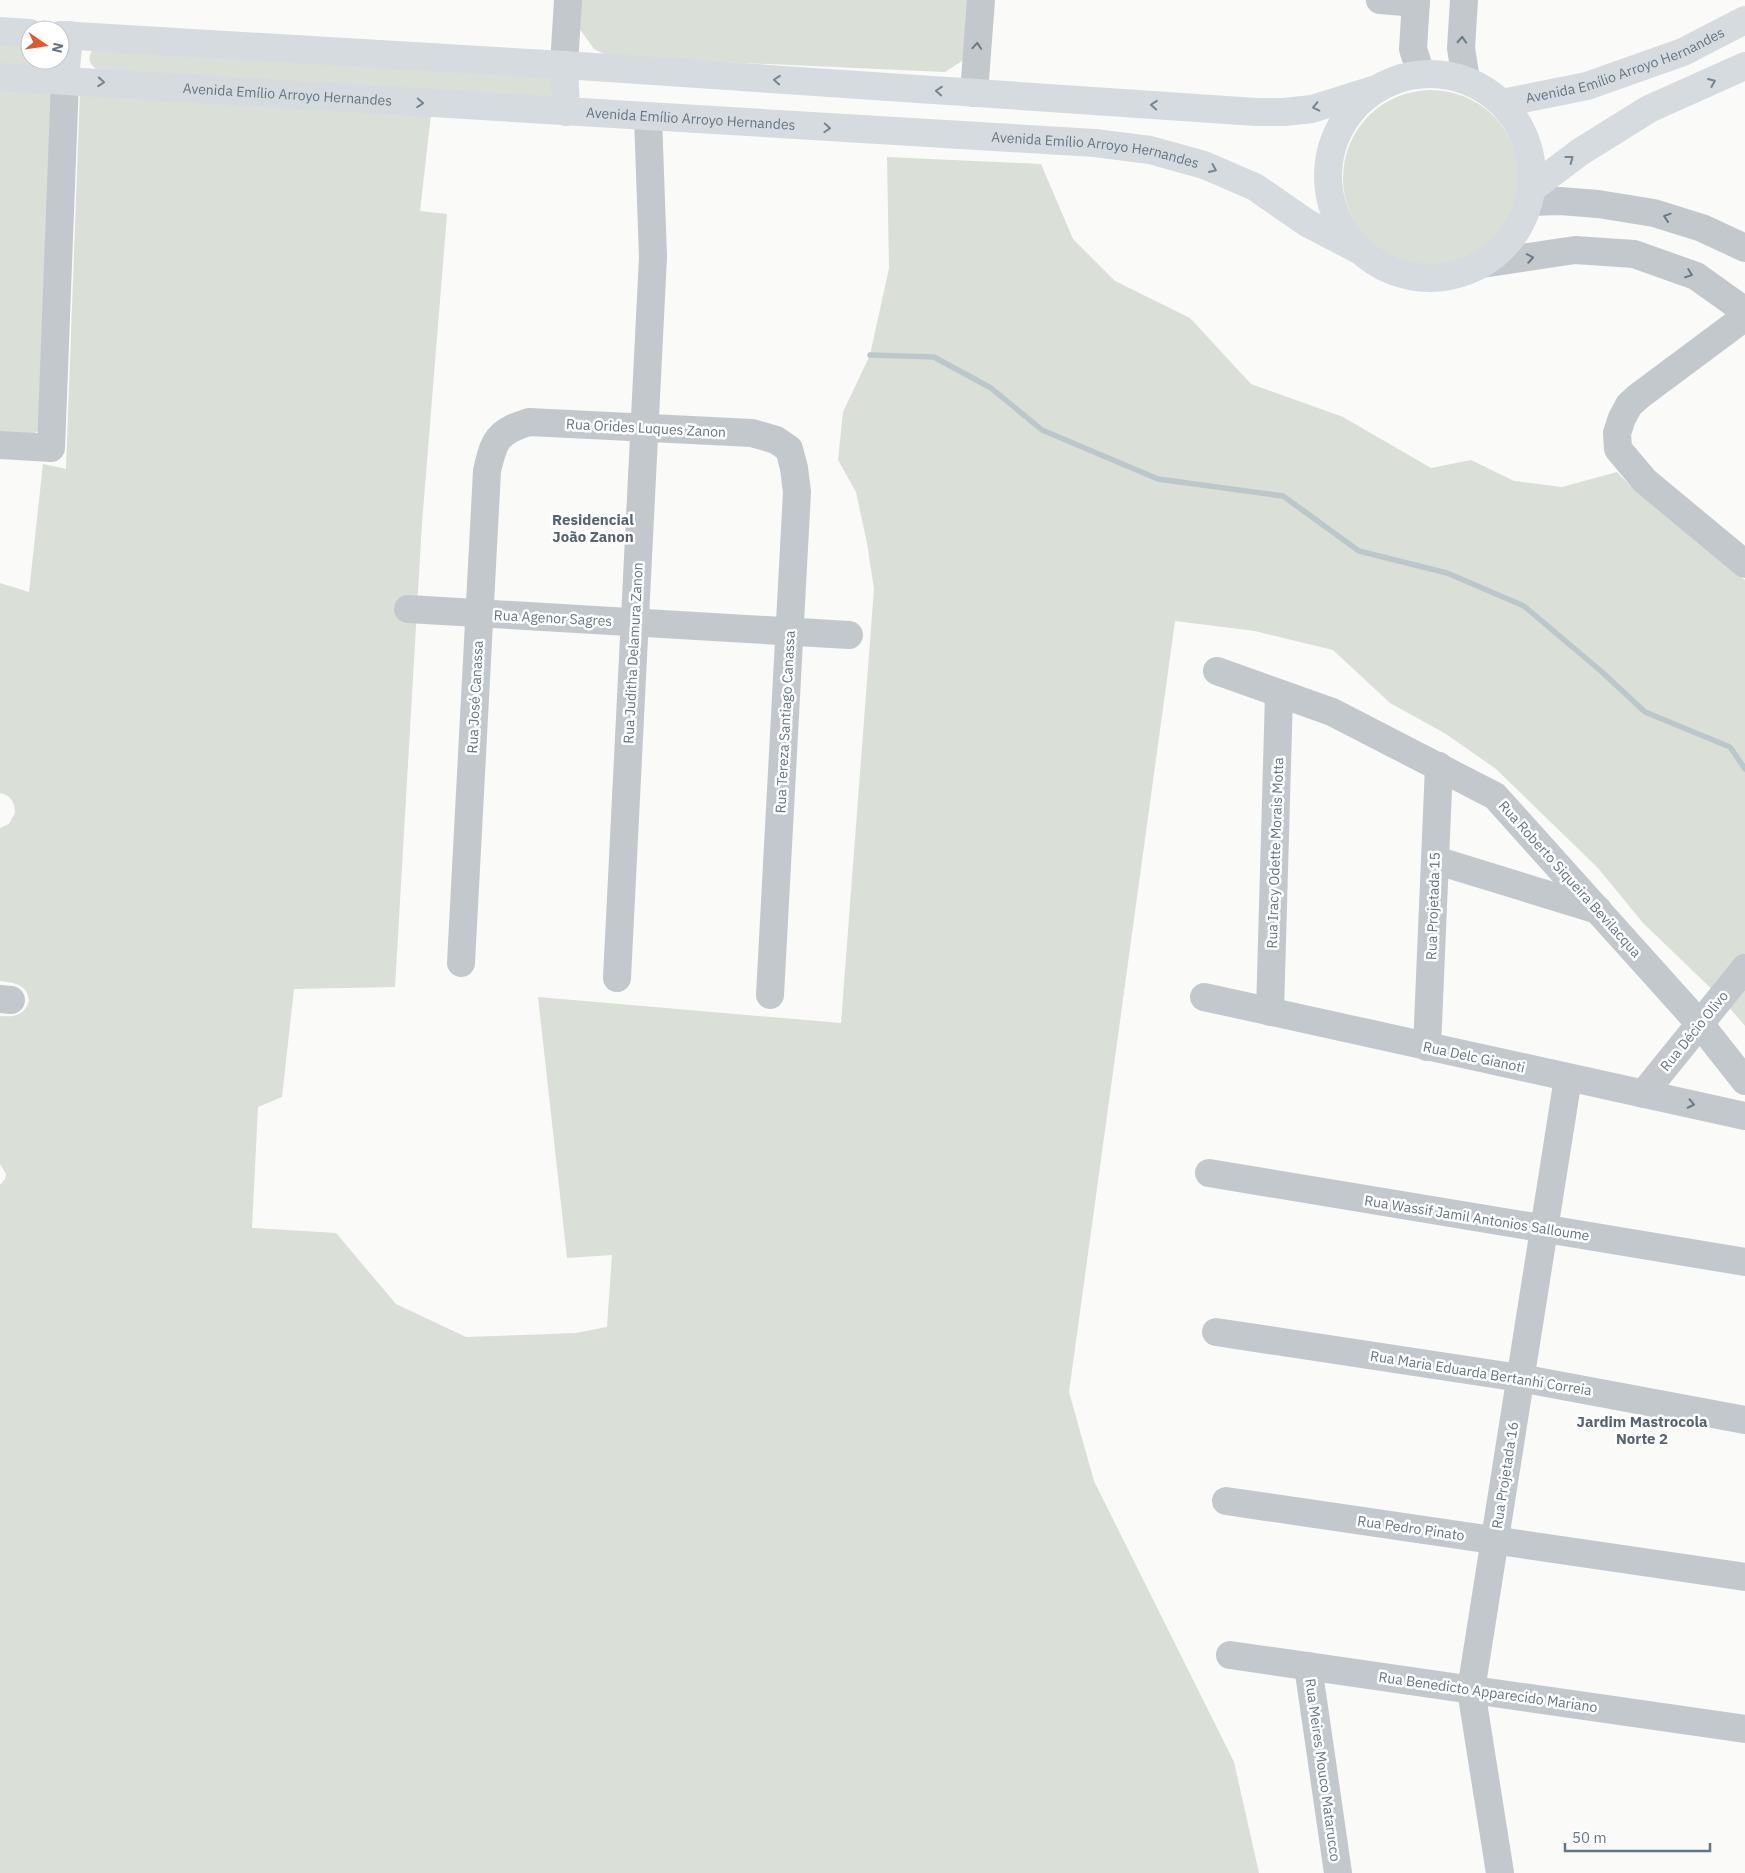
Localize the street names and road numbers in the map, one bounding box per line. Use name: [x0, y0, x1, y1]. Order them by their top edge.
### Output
street label: Avenida Emílio Arroyo Hernandes: [1524, 23, 1728, 107]
street label: Avenida Emílio Arroyo Hernandes: [182, 79, 393, 110]
street label: Avenida Emílio Arroyo Hernandes: [586, 103, 796, 134]
street label: Avenida Emílio Arroyo Hernandes: [991, 128, 1201, 172]
street label: Rua Orides Luques Zanon: [566, 415, 726, 441]
street label: Rua Juditha Delamura Zanon: [619, 562, 647, 744]
street label: Rua Agenor Sagres: [493, 606, 613, 630]
street label: Rua Tereza Santiago Canassa: [771, 630, 799, 814]
street label: Rua José Canassa: [463, 640, 487, 754]
street label: Rua Iracy Odette Morais Motta: [1263, 757, 1287, 949]
street label: Rua Roberto Siqueira Bevilacqua: [1495, 797, 1646, 962]
street label: Rua Projetada 15: [1422, 852, 1444, 960]
street label: Rua Décio Olivo: [1656, 987, 1732, 1075]
street label: Rua Delc Gianoti: [1421, 1037, 1527, 1077]
street label: Rua Wassif Jamil Antonios Salloume: [1363, 1191, 1591, 1245]
street label: Rua Maria Eduarda Bertanhi Correia: [1369, 1347, 1594, 1399]
street label: Rua Projetada 16: [1488, 1420, 1522, 1530]
street label: Rua Pedro Pinato: [1356, 1512, 1466, 1544]
street label: Rua Benedicto Apparecido Mariano: [1377, 1668, 1599, 1716]
street label: Rua Meires Mouco Matarucco: [1301, 1677, 1345, 1863]

